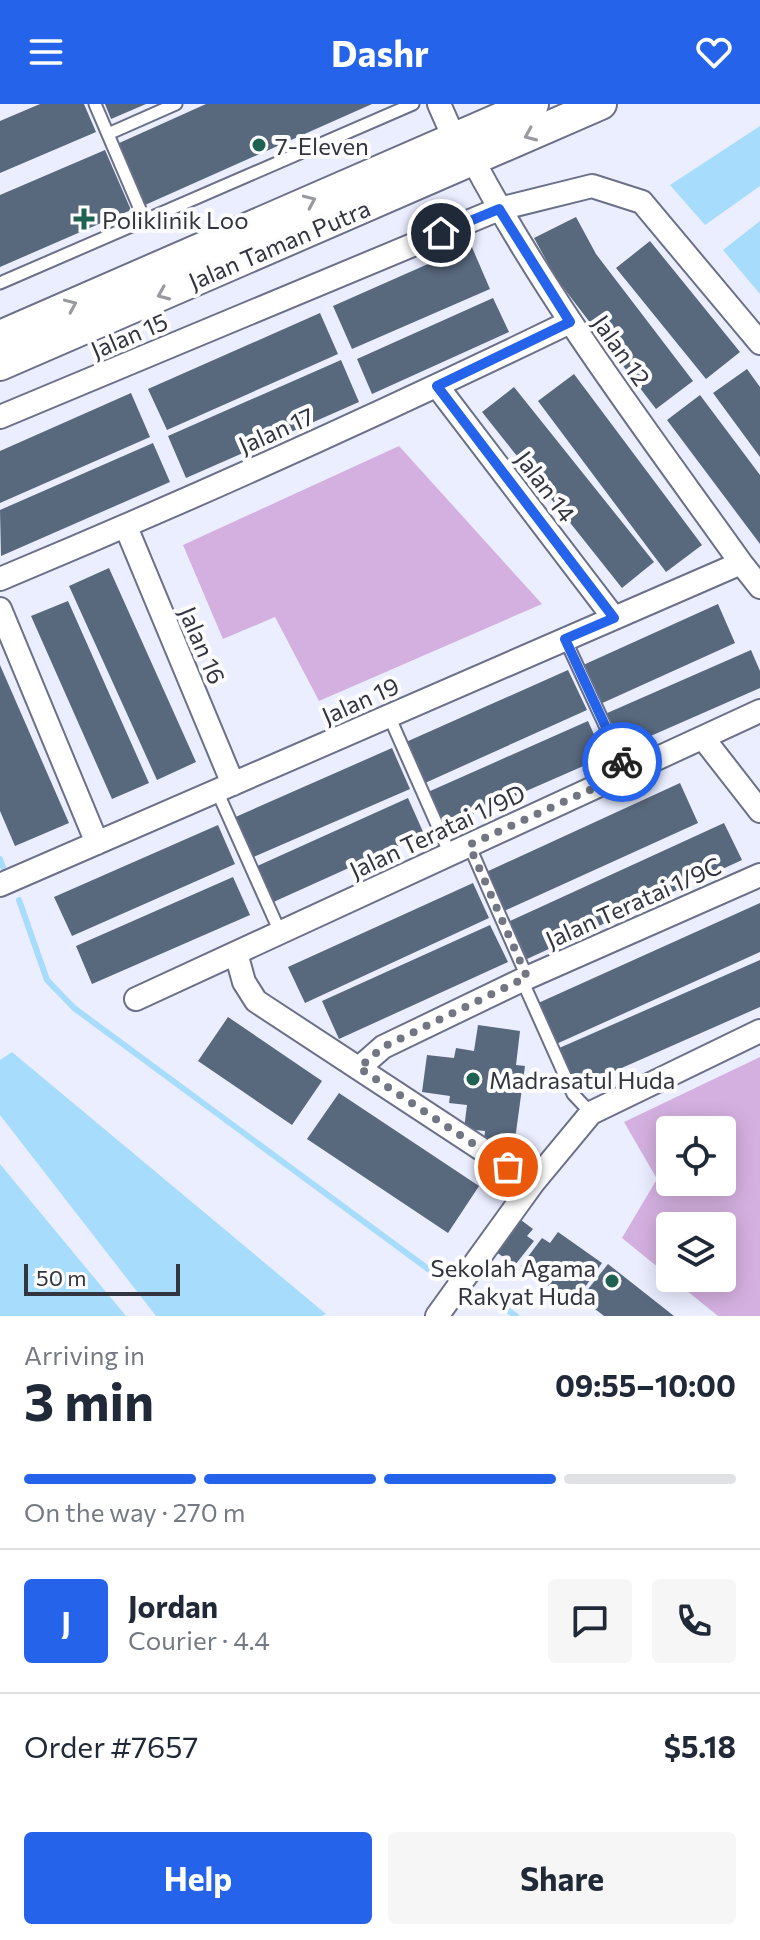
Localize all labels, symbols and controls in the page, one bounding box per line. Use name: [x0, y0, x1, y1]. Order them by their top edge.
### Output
icon: menu: [24, 30, 68, 74]
text: Dashr: [331, 30, 429, 74]
icon: heart: [692, 30, 736, 74]
one-way arrow: [524, 126, 538, 142]
place label: 7-Eleven: [275, 131, 369, 160]
marker: 7-Eleven: [250, 136, 268, 154]
street label: Jalan Taman Putra: [184, 193, 374, 295]
one-way arrow: [302, 195, 316, 211]
pin: [407, 199, 475, 267]
place label: Poliklinik Loo: [102, 205, 248, 234]
marker: Poliklinik Loo: [73, 208, 95, 230]
icon: home: [419, 211, 463, 255]
one-way arrow: [157, 285, 171, 301]
one-way arrow: [63, 299, 78, 315]
street label: Jalan 15: [86, 306, 172, 364]
street label: Jalan 12: [587, 309, 657, 391]
street label: Jalan 17: [234, 401, 318, 459]
street label: Jalan 14: [510, 445, 582, 527]
street label: Jalan 16: [174, 602, 232, 688]
street label: Jalan 19: [317, 670, 403, 730]
courier: [582, 722, 662, 802]
icon: bike: [600, 740, 644, 784]
street label: Jalan Teratai 1/9D: [345, 778, 529, 884]
street label: Jalan Teratai 1/9C: [541, 850, 725, 954]
place label: Madrasatul Huda: [489, 1065, 675, 1094]
marker: Madrasatul Huda: [464, 1070, 482, 1088]
map controls: [656, 1116, 736, 1292]
button: locate: [656, 1116, 736, 1196]
pin: [474, 1133, 542, 1201]
icon: bag: [486, 1145, 530, 1189]
button: layers: [656, 1212, 736, 1292]
place label: Sekolah Agama Rakyat Huda: [431, 1253, 596, 1310]
scale bar: [24, 1260, 180, 1296]
text: 50 m: [36, 1264, 86, 1291]
marker: Sekolah Agama Rakyat Huda: [603, 1272, 621, 1290]
text: Arriving in: [24, 1339, 145, 1370]
text: 09:55–10:00: [555, 1366, 736, 1403]
text: 3 min: [24, 1368, 154, 1432]
text: On the way · 270 m: [24, 1496, 245, 1527]
button: chat: [548, 1579, 632, 1663]
button: phone: [652, 1579, 736, 1663]
text: Jordan: [128, 1587, 218, 1624]
text: J: [61, 1603, 71, 1640]
text: Courier · 4.4: [128, 1624, 270, 1655]
text: Order #7657: [24, 1727, 198, 1764]
text: $5.18: [664, 1727, 736, 1764]
button: Help: [24, 1832, 372, 1924]
button: Share: [388, 1832, 736, 1924]

